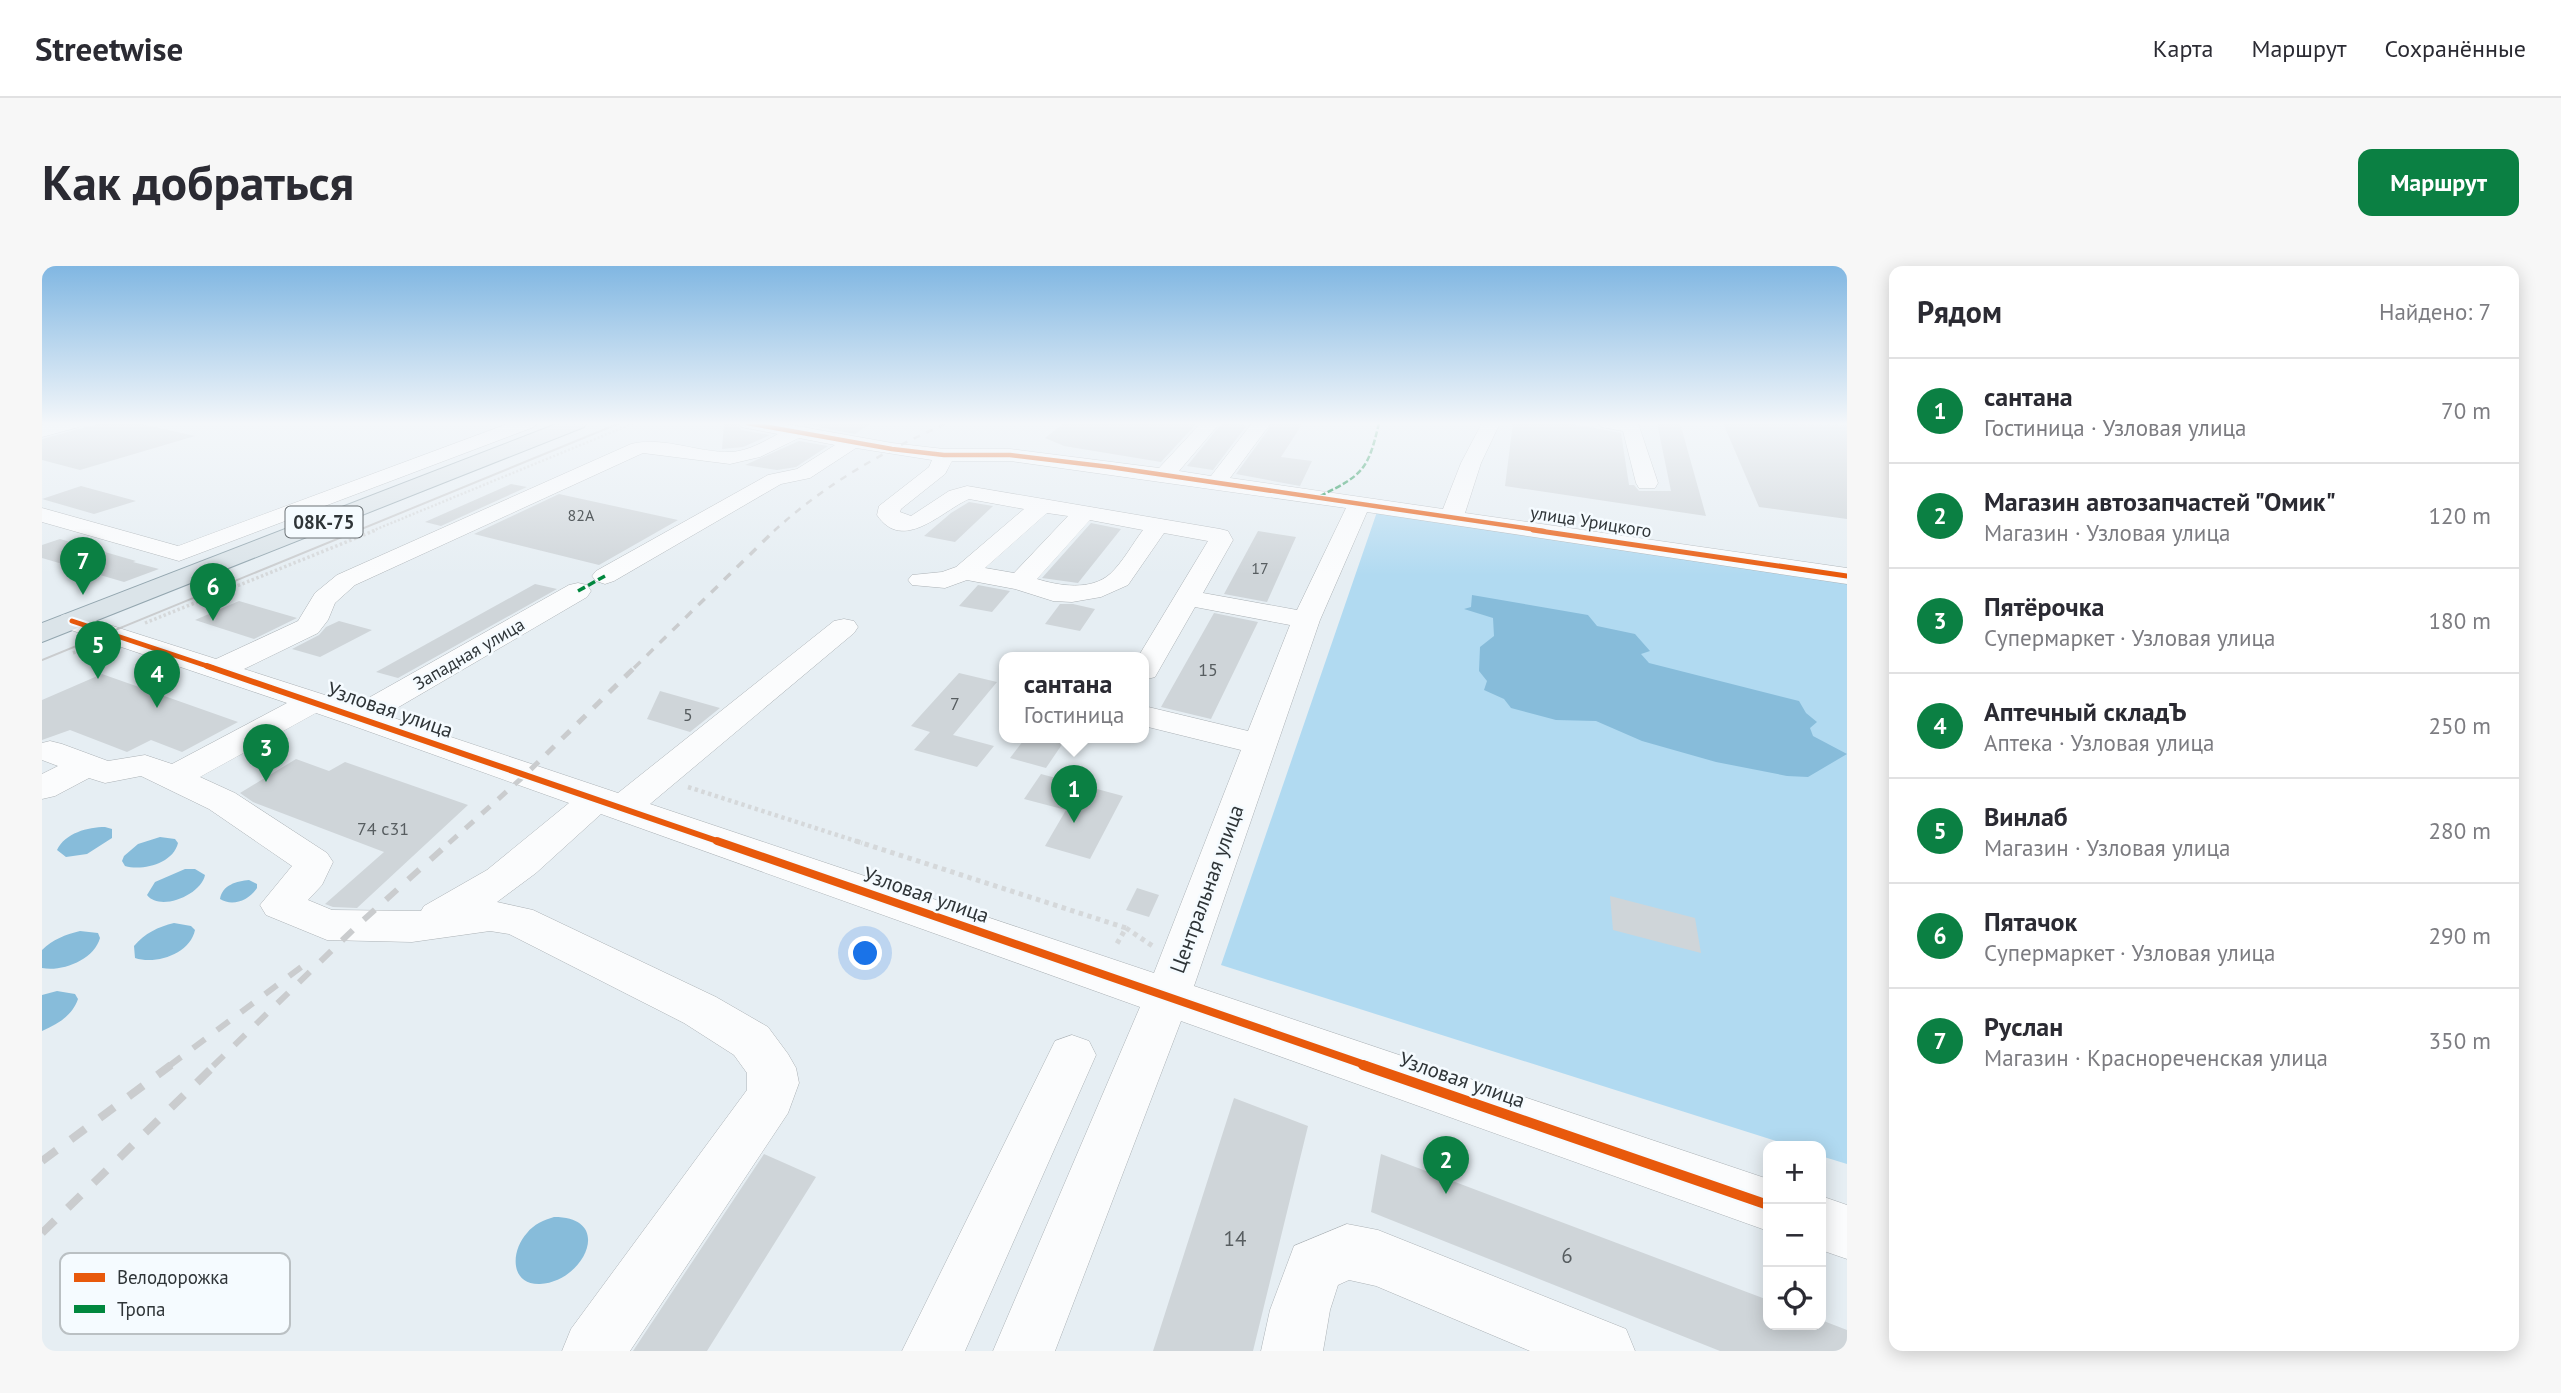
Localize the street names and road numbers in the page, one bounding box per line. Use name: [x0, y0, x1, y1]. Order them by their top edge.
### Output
street label: улица Урицкого: [1529, 501, 1653, 542]
road number: 08К-75: [286, 506, 362, 538]
street label: Западная улица: [409, 612, 529, 695]
street label: Узловая улица: [324, 675, 457, 744]
street label: Центральная улица: [1164, 801, 1250, 977]
street label: Узловая улица: [860, 860, 993, 929]
street label: Узловая улица: [1396, 1045, 1529, 1114]

